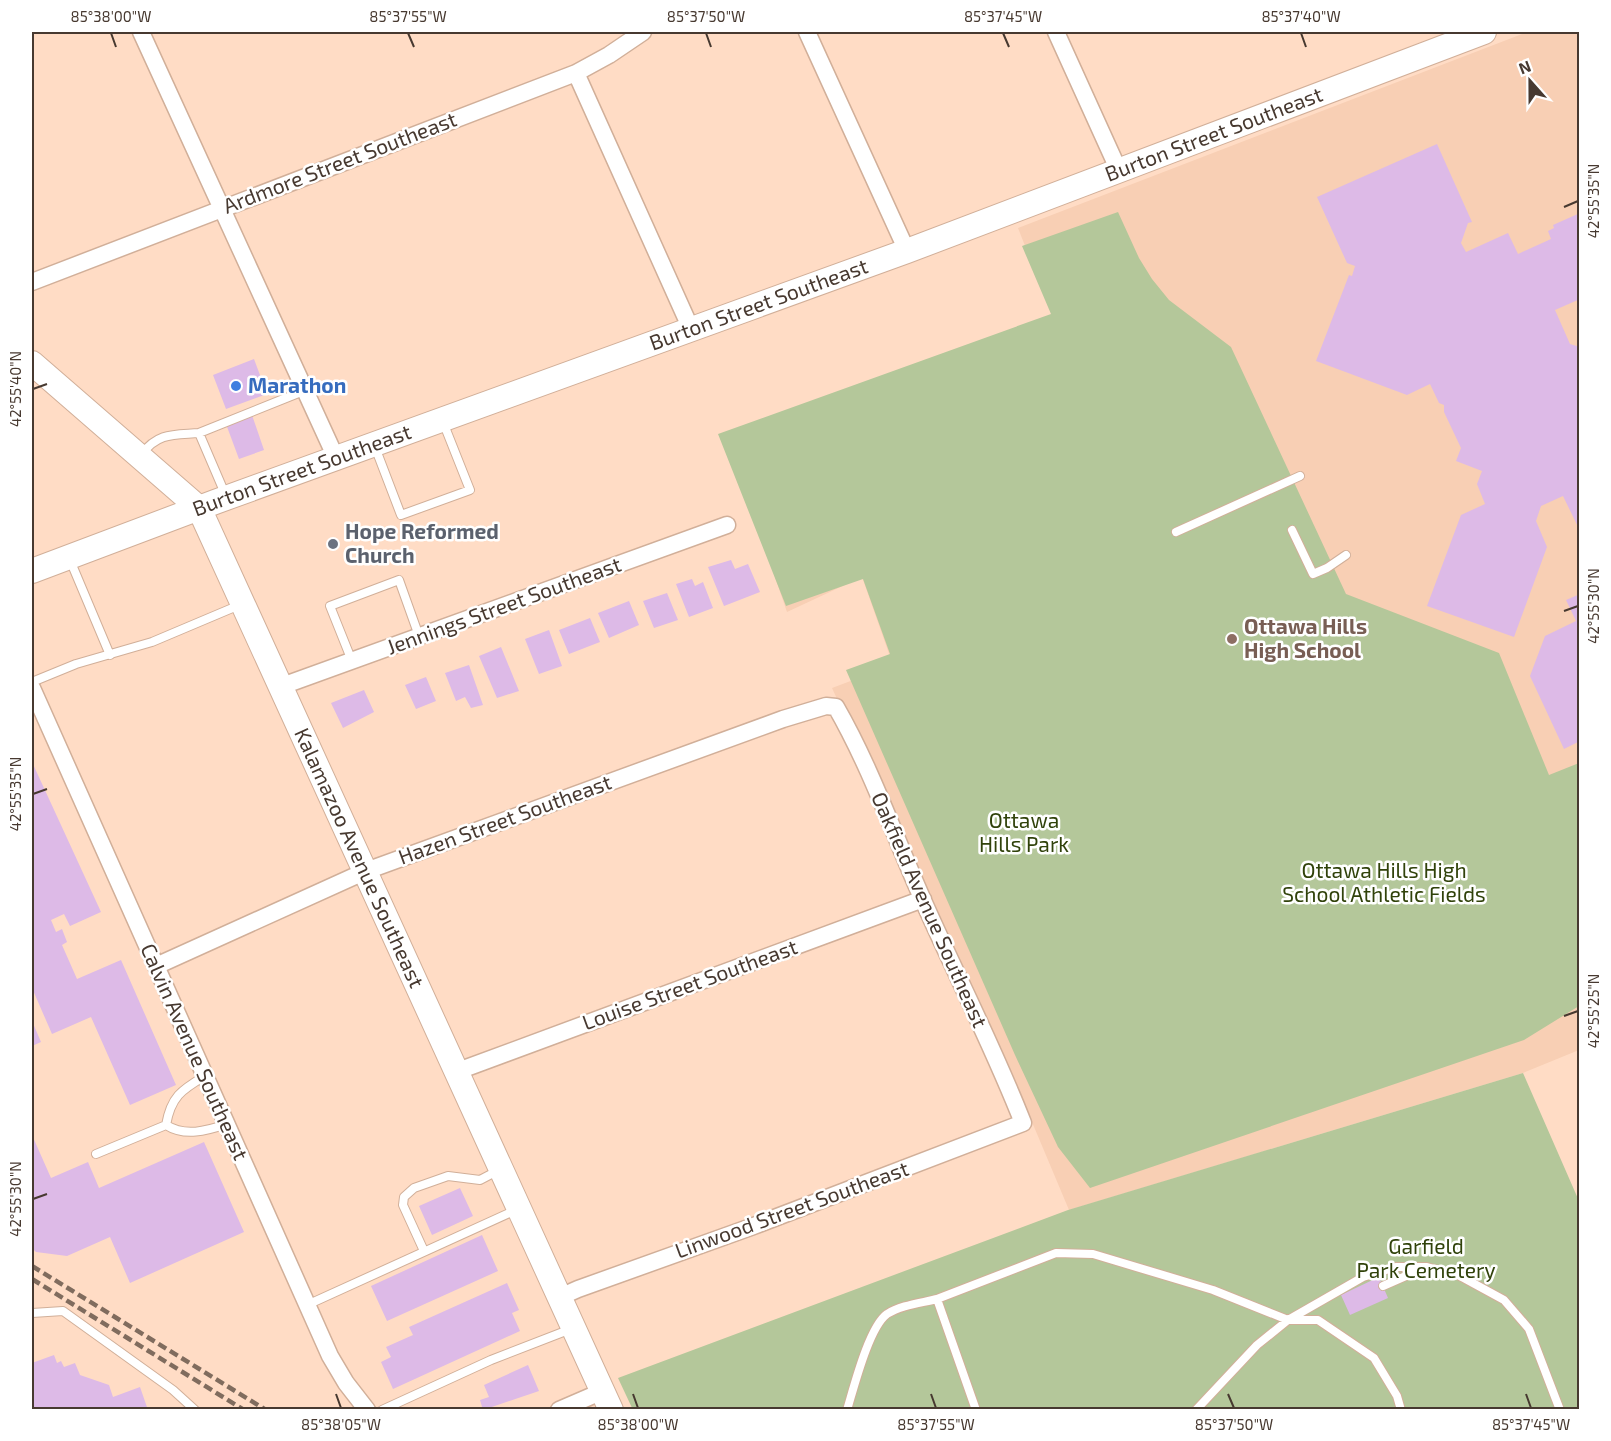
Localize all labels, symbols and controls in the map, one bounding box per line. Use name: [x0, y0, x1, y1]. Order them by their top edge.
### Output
text: 85°38'00"W: [71, 7, 151, 25]
text: 85°37'55"W: [369, 7, 447, 25]
text: 85°37'50"W: [667, 7, 745, 25]
text: 85°37'45"W: [964, 7, 1042, 25]
text: 85°37'40"W: [1261, 7, 1341, 25]
north arrow: [1500, 51, 1560, 111]
text: N: [1516, 56, 1533, 77]
street label: Burton Street Southeast: [1101, 80, 1326, 186]
street label: Ardmore Street Southeast: [219, 105, 460, 218]
text: 42°55'35"N: [1584, 164, 1602, 238]
street label: Burton Street Southeast: [646, 252, 871, 354]
text: 42°55'40"N: [6, 351, 24, 427]
place label: Marathon: [248, 372, 346, 397]
marker: Marathon: [229, 379, 243, 393]
street label: Burton Street Southeast: [189, 418, 414, 520]
place label: Hope Reformed Church: [345, 518, 499, 567]
marker: Hope Reformed Church: [326, 537, 340, 551]
street label: Jennings Street Southeast: [383, 550, 624, 659]
text: 42°55'30"N: [1584, 568, 1602, 644]
place label: Ottawa Hills High School: [1244, 613, 1367, 662]
marker: Ottawa Hills High School: [1225, 632, 1239, 646]
street label: Kalamazoo Avenue Southeast: [290, 724, 430, 991]
text: 42°55'35"N: [6, 757, 24, 831]
street label: Hazen Street Southeast: [395, 768, 614, 869]
street label: Oakfield Avenue Southeast: [867, 788, 994, 1031]
park label: Ottawa Hills Park: [979, 807, 1069, 856]
park label: Ottawa Hills High School Athletic Fields: [1282, 857, 1486, 906]
street label: Louise Street Southeast: [579, 933, 800, 1034]
street label: Calvin Avenue Southeast: [136, 939, 254, 1164]
text: 42°55'25"N: [1584, 974, 1602, 1048]
street label: Linwood Street Southeast: [671, 1155, 912, 1262]
text: 42°55'30"N: [6, 1161, 24, 1237]
park label: Garfield Park Cemetery: [1356, 1233, 1496, 1282]
text: 85°38'05"W: [301, 1415, 381, 1433]
text: 85°38'00"W: [598, 1415, 678, 1433]
text: 85°37'55"W: [897, 1415, 975, 1433]
text: 85°37'50"W: [1195, 1415, 1273, 1433]
text: 85°37'45"W: [1492, 1415, 1570, 1433]

